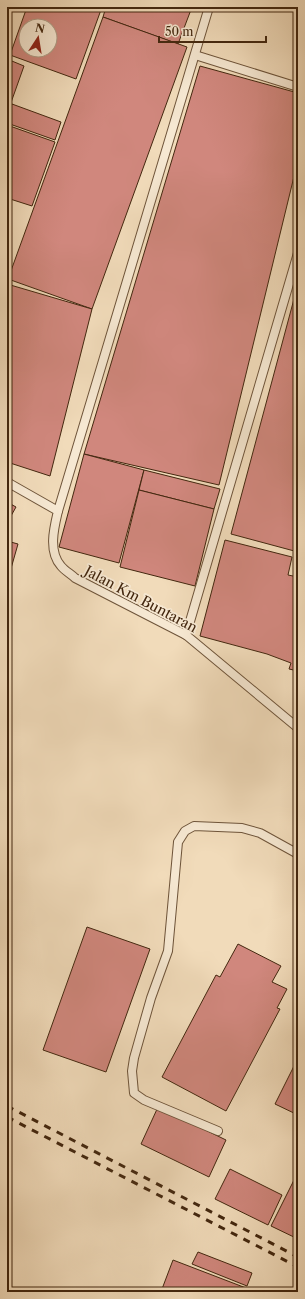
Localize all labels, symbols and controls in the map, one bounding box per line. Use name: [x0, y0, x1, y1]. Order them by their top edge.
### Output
north arrow: [18, 18, 58, 58]
scale bar: [159, 18, 266, 44]
text: N: [34, 20, 47, 36]
text: 50 m: [165, 24, 194, 39]
street label: Jalan Km Buntaran: [80, 561, 201, 636]

